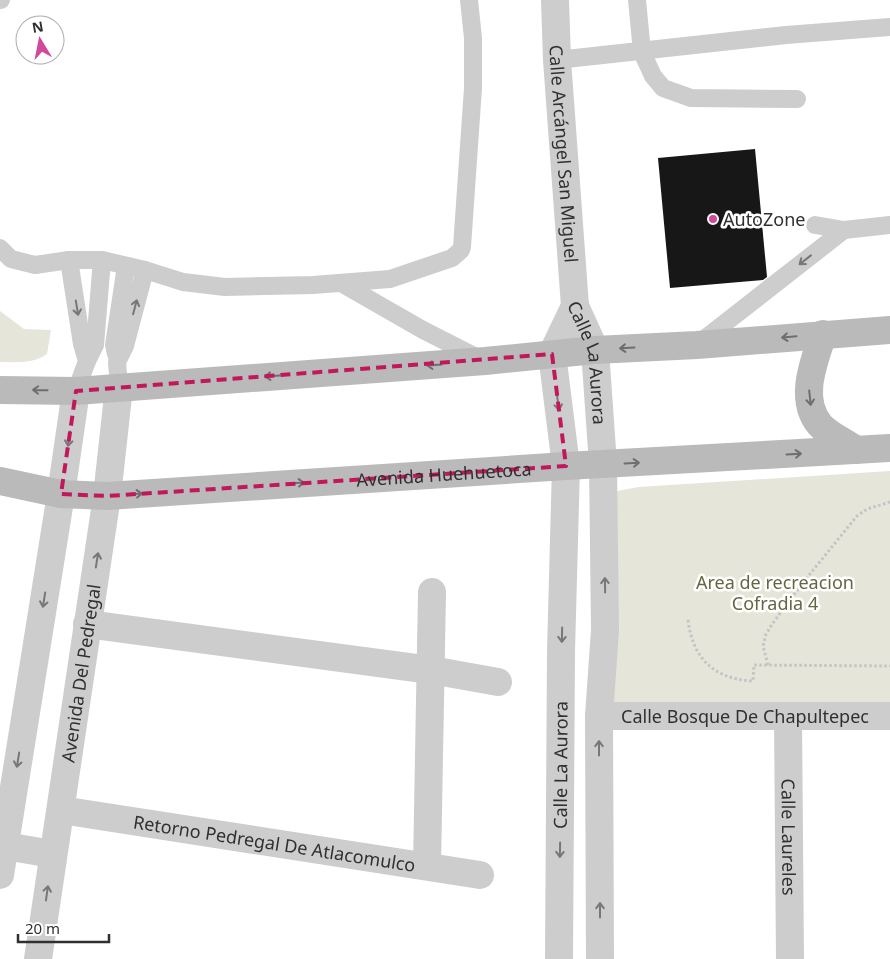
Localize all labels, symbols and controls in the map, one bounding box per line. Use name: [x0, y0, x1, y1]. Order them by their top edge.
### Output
north arrow: [15, 15, 65, 65]
text: N: [30, 16, 45, 37]
street label: Calle Arcángel San Miguel: [544, 44, 584, 264]
place label: AutoZone: [723, 207, 805, 231]
marker: AutoZone: [707, 213, 719, 225]
one-way arrow: [799, 255, 812, 266]
street label: Calle La Aurora: [562, 297, 612, 425]
one-way arrow: [131, 299, 141, 315]
one-way arrow: [72, 300, 82, 316]
one-way arrow: [781, 332, 797, 342]
one-way arrow: [619, 344, 635, 353]
one-way arrow: [426, 360, 442, 369]
one-way arrow: [264, 372, 280, 381]
one-way arrow: [32, 386, 48, 395]
one-way arrow: [805, 390, 815, 406]
one-way arrow: [553, 394, 563, 410]
one-way arrow: [64, 431, 74, 447]
one-way arrow: [786, 449, 802, 458]
street label: Avenida Huehuetoca: [355, 456, 532, 492]
one-way arrow: [624, 458, 640, 467]
one-way arrow: [289, 479, 305, 488]
one-way arrow: [126, 490, 142, 499]
one-way arrow: [92, 552, 102, 568]
park label: Area de recreacion Cofradia 4: [696, 570, 854, 615]
one-way arrow: [600, 578, 610, 594]
street label: Avenida Del Pedregal: [55, 582, 106, 764]
one-way arrow: [39, 591, 49, 607]
one-way arrow: [557, 626, 566, 642]
street label: Calle La Aurora: [548, 701, 573, 829]
street label: Calle Bosque De Chapultepec: [621, 704, 869, 728]
one-way arrow: [594, 740, 604, 756]
one-way arrow: [13, 752, 23, 768]
street label: Calle Laureles: [777, 778, 801, 896]
street label: Retorno Pedregal De Atlacomulco: [132, 809, 417, 877]
one-way arrow: [555, 841, 565, 857]
one-way arrow: [42, 886, 52, 902]
one-way arrow: [595, 903, 605, 919]
scale bar: [18, 912, 109, 944]
text: 20 m: [25, 918, 60, 938]

